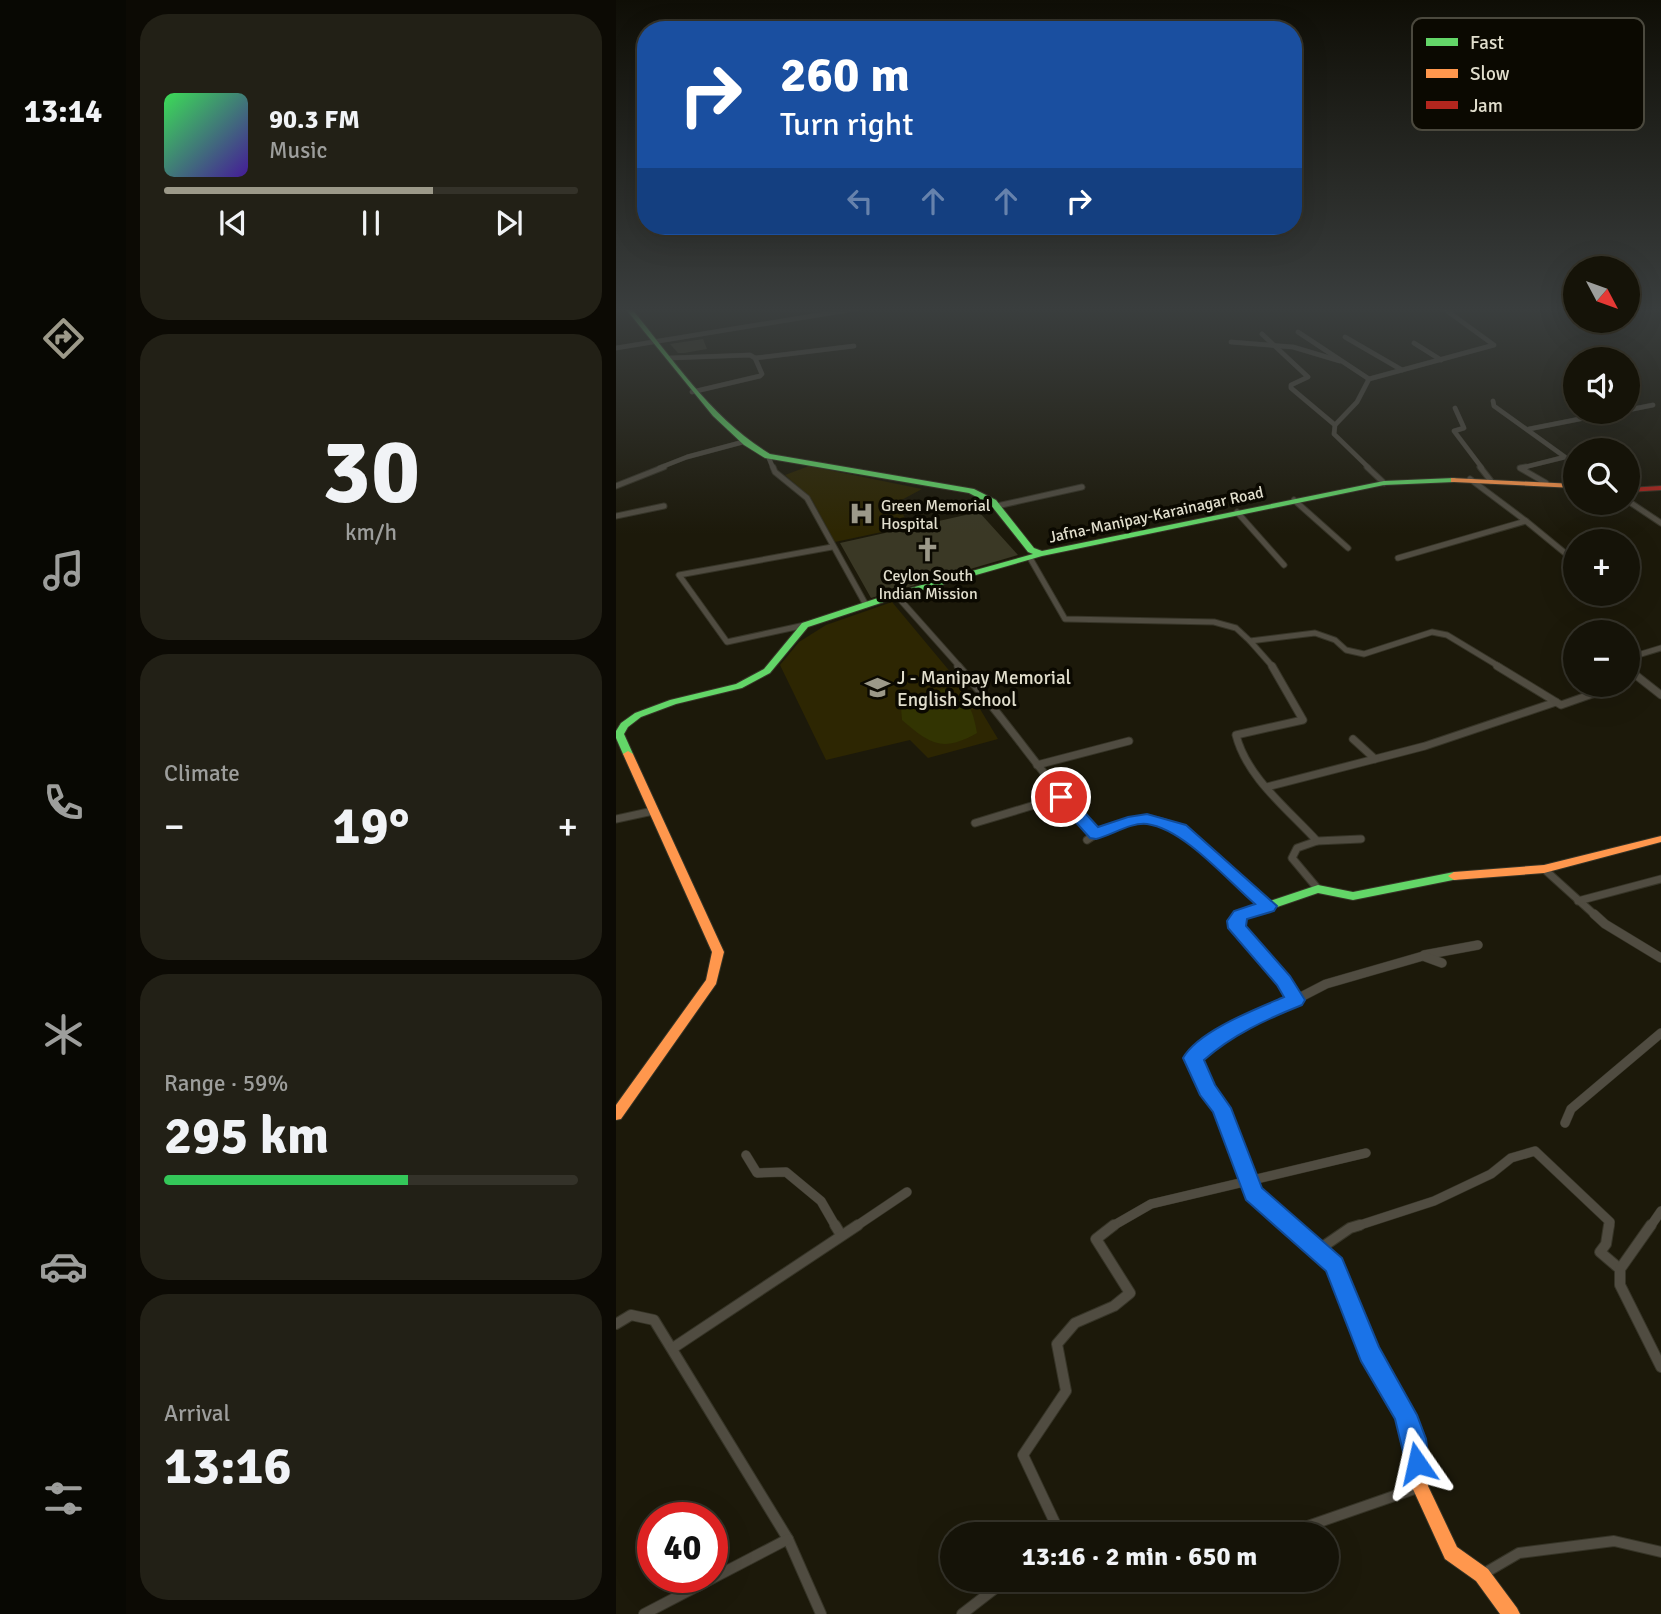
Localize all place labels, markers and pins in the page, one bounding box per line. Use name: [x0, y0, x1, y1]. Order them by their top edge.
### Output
place label: Green Memorial Hospital: [881, 496, 991, 534]
hospital icon: Green Memorial Hospital: [847, 500, 875, 528]
church icon: Ceylon South Indian Mission: [914, 535, 942, 563]
place label: Ceylon South Indian Mission: [878, 566, 978, 604]
place label: J - Manipay Memorial English School: [897, 666, 1071, 712]
school or university icon: J - Manipay Memorial English School: [863, 674, 891, 702]
pin: [1031, 767, 1091, 827]

